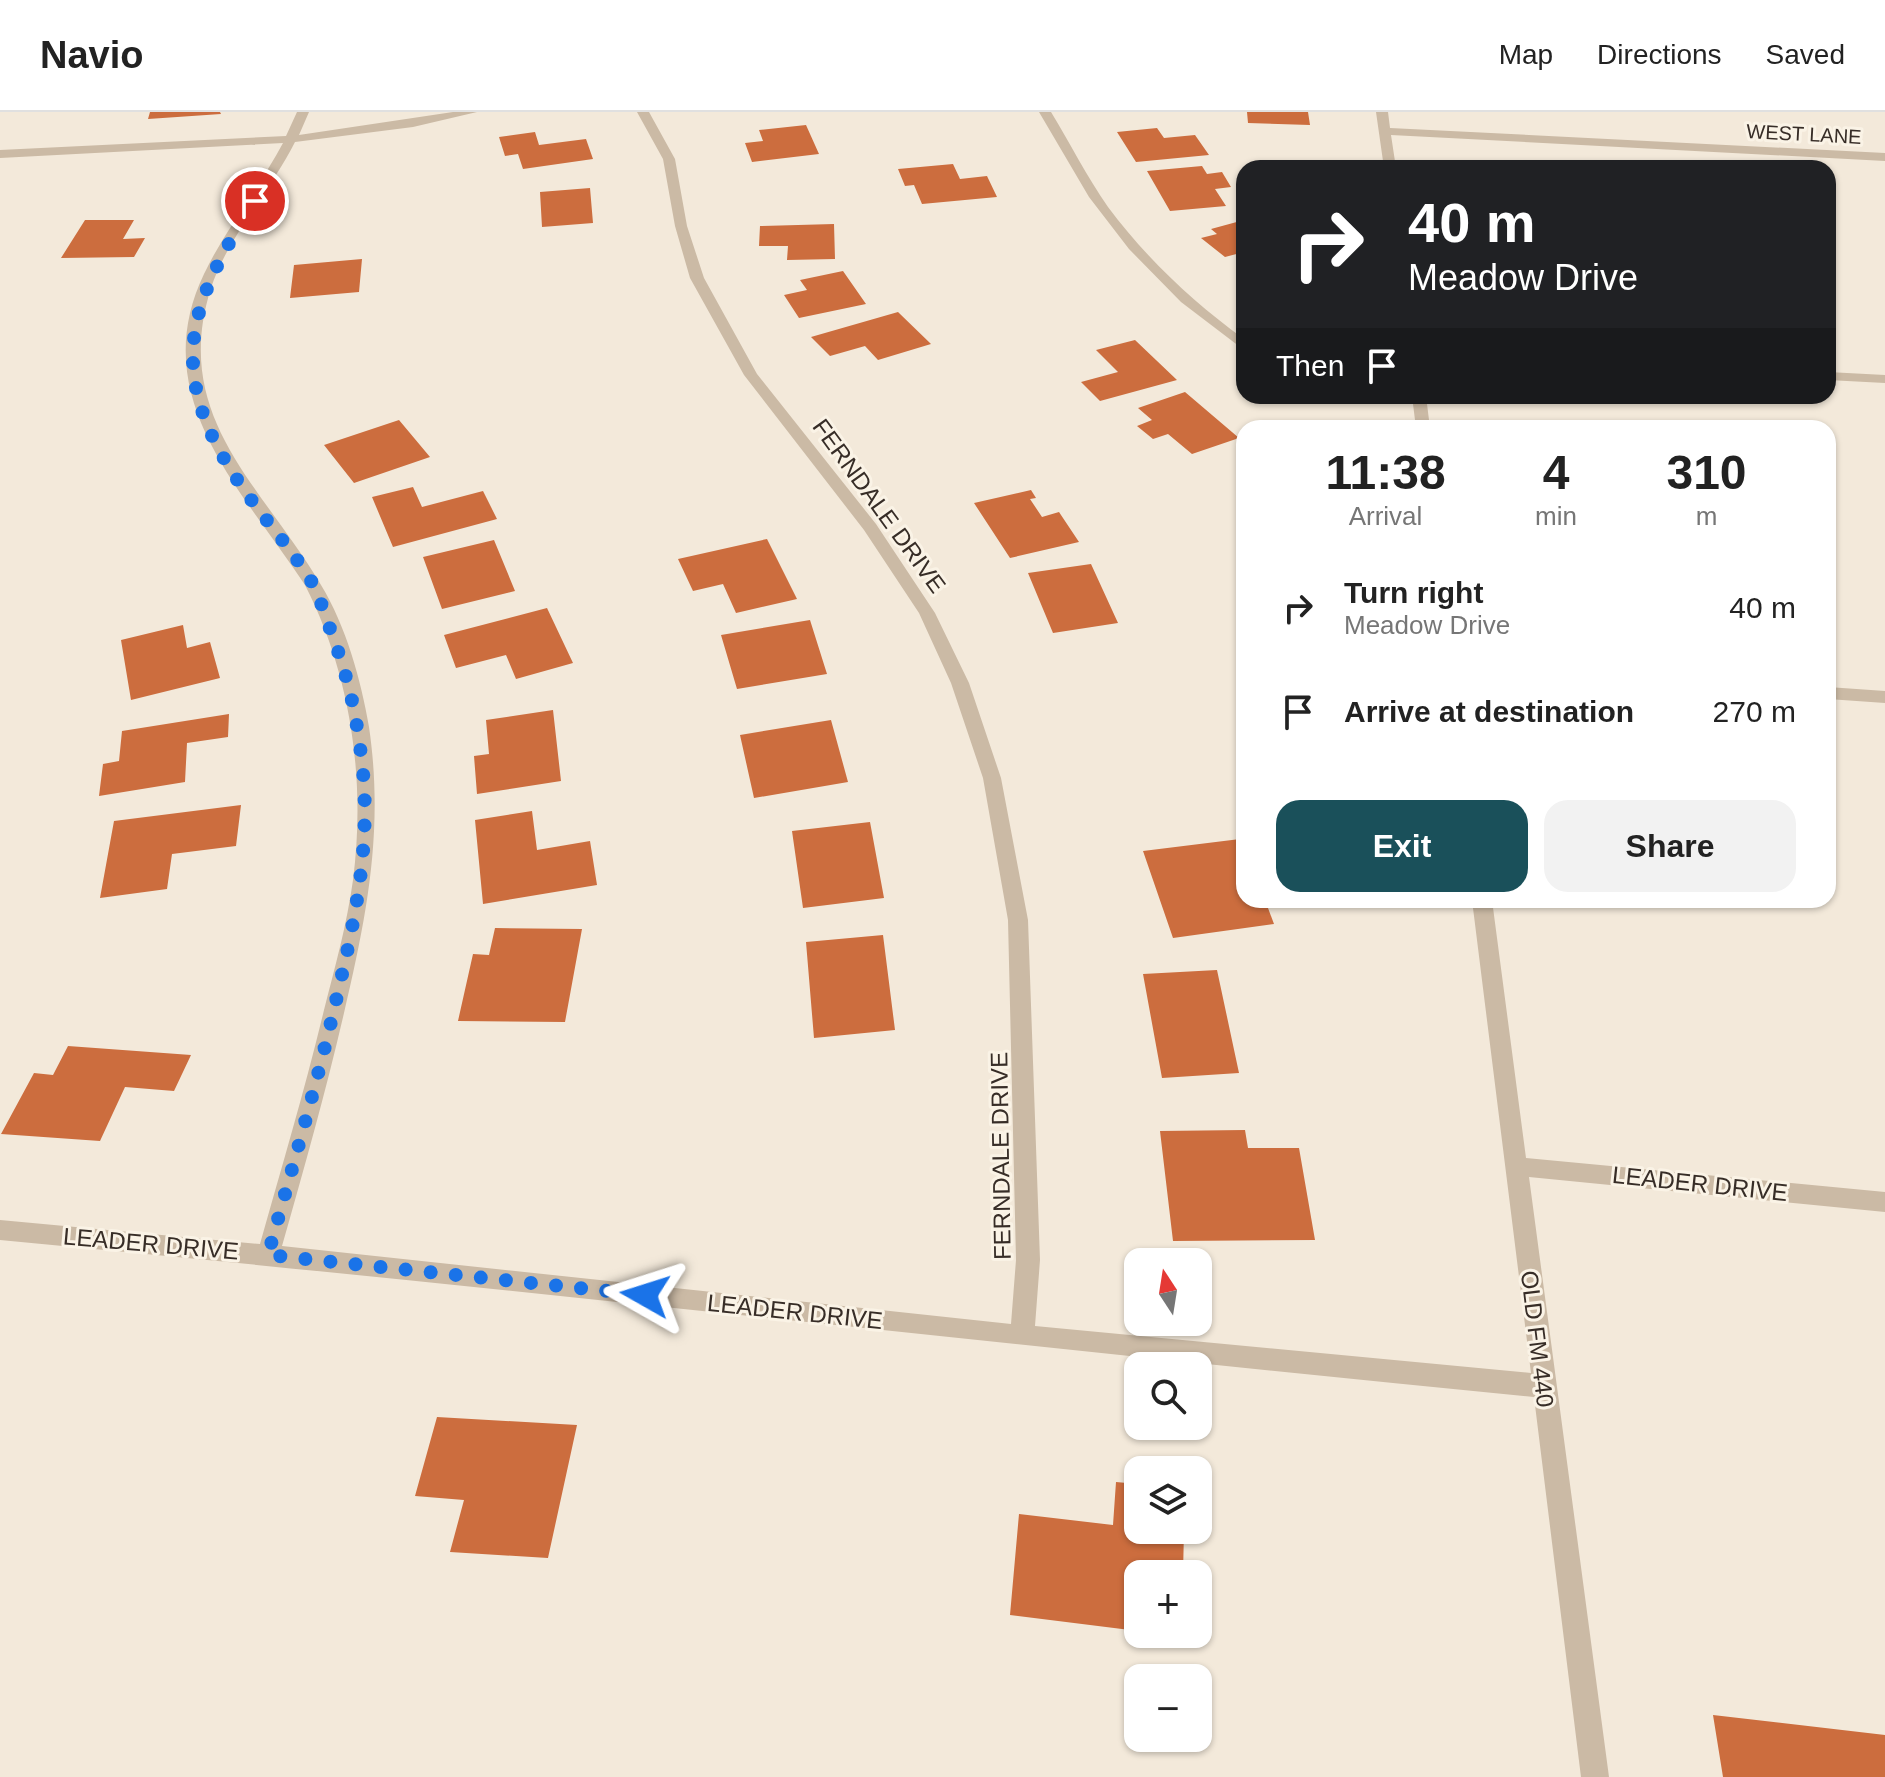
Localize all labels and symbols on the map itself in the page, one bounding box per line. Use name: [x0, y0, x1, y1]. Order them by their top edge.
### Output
street label: WEST LANE: [1746, 120, 1862, 148]
pin: [221, 167, 289, 235]
street label: FERNDALE DRIVE: [807, 414, 951, 598]
street label: FERNDALE DRIVE: [985, 1052, 1016, 1260]
street label: LEADER DRIVE: [1611, 1161, 1789, 1206]
street label: LEADER DRIVE: [62, 1222, 240, 1265]
north arrow: [1124, 1248, 1212, 1336]
position arrow: [603, 1253, 687, 1337]
street label: OLD FM 440: [1516, 1269, 1559, 1409]
street label: LEADER DRIVE: [706, 1289, 884, 1334]

